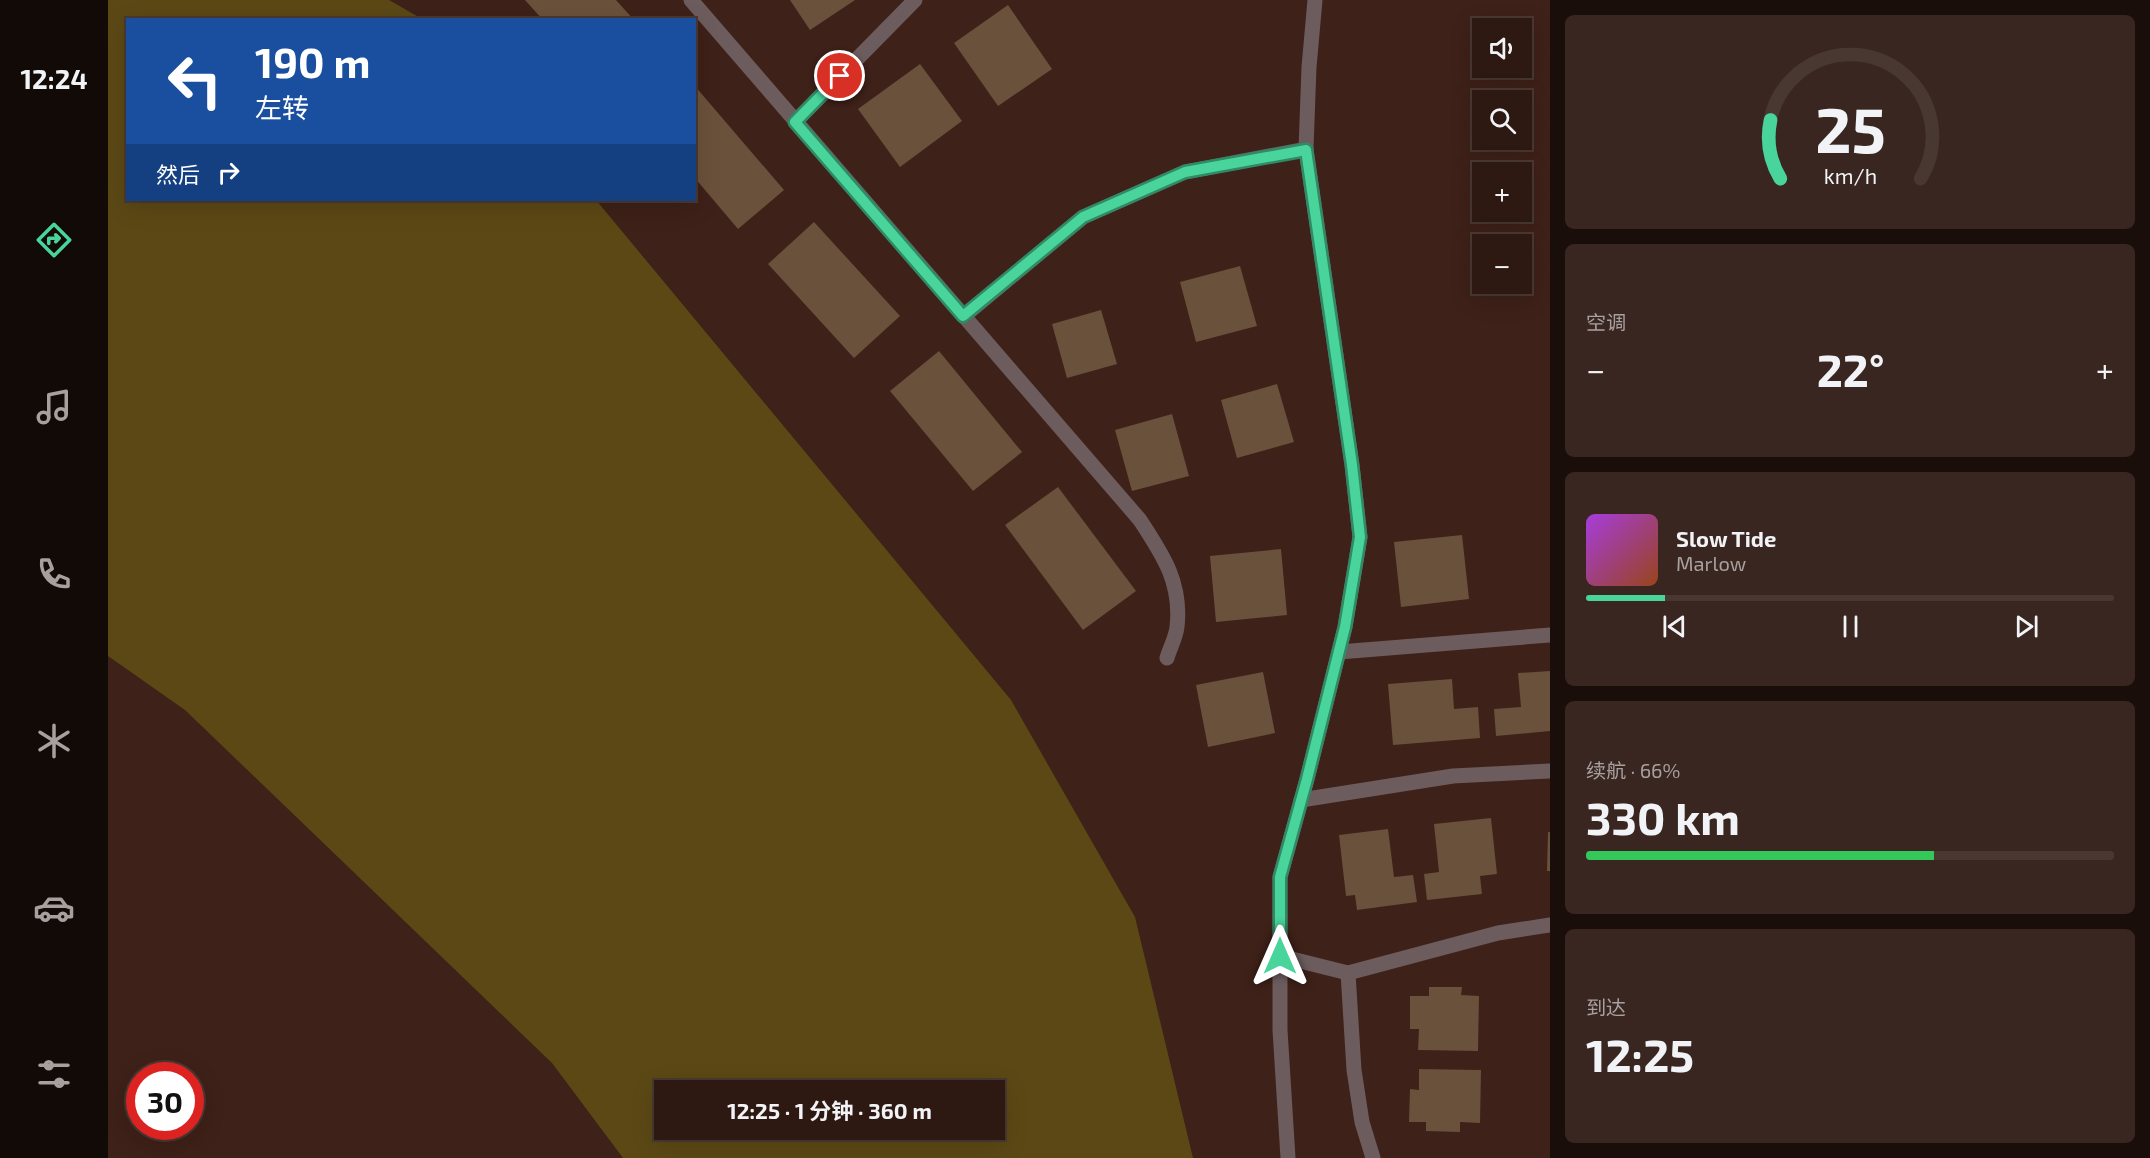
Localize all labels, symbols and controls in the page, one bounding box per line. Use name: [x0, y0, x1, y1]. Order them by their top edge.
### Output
map controls: [1472, 18, 1532, 294]
button: sound: [1472, 18, 1532, 78]
text: 190 m: [255, 36, 371, 86]
icon: left: [156, 42, 234, 120]
pin: [814, 50, 865, 101]
icon: arrive: [823, 59, 856, 92]
text: 12:24: [20, 62, 88, 94]
button: search: [1472, 90, 1532, 150]
text: 左转: [255, 91, 309, 123]
text: 25: [1815, 91, 1885, 166]
icon: right: [212, 156, 245, 189]
text: 然后: [156, 161, 200, 187]
button: +: [1472, 162, 1532, 222]
text: km/h: [1823, 163, 1877, 188]
icon: directions: [33, 219, 75, 261]
button: −: [1472, 234, 1532, 294]
text: 空调: [1586, 310, 1626, 334]
text: 22°: [1817, 342, 1884, 396]
text: −: [1586, 349, 1605, 389]
text: +: [2096, 349, 2114, 389]
icon: music: [33, 386, 75, 428]
text: Slow Tide: [1676, 525, 1776, 551]
text: Marlow: [1676, 551, 1746, 575]
icon: phone: [33, 553, 75, 595]
icon: previous: [1658, 610, 1691, 643]
icon: pause: [1834, 610, 1867, 643]
icon: next: [2010, 610, 2043, 643]
icon: climate: [33, 720, 75, 762]
text: 续航 · 66%: [1586, 758, 1680, 782]
text: 330 km: [1586, 790, 1740, 844]
icon: car: [33, 887, 75, 929]
position arrow: [1248, 924, 1312, 988]
text: 到达: [1586, 995, 1626, 1019]
text: 12:25: [1586, 1027, 1694, 1081]
icon: filters: [33, 1053, 75, 1095]
speed limit sign: 30: [126, 1062, 204, 1140]
text: 12:25 · 1 分钟 · 360 m: [727, 1097, 932, 1123]

